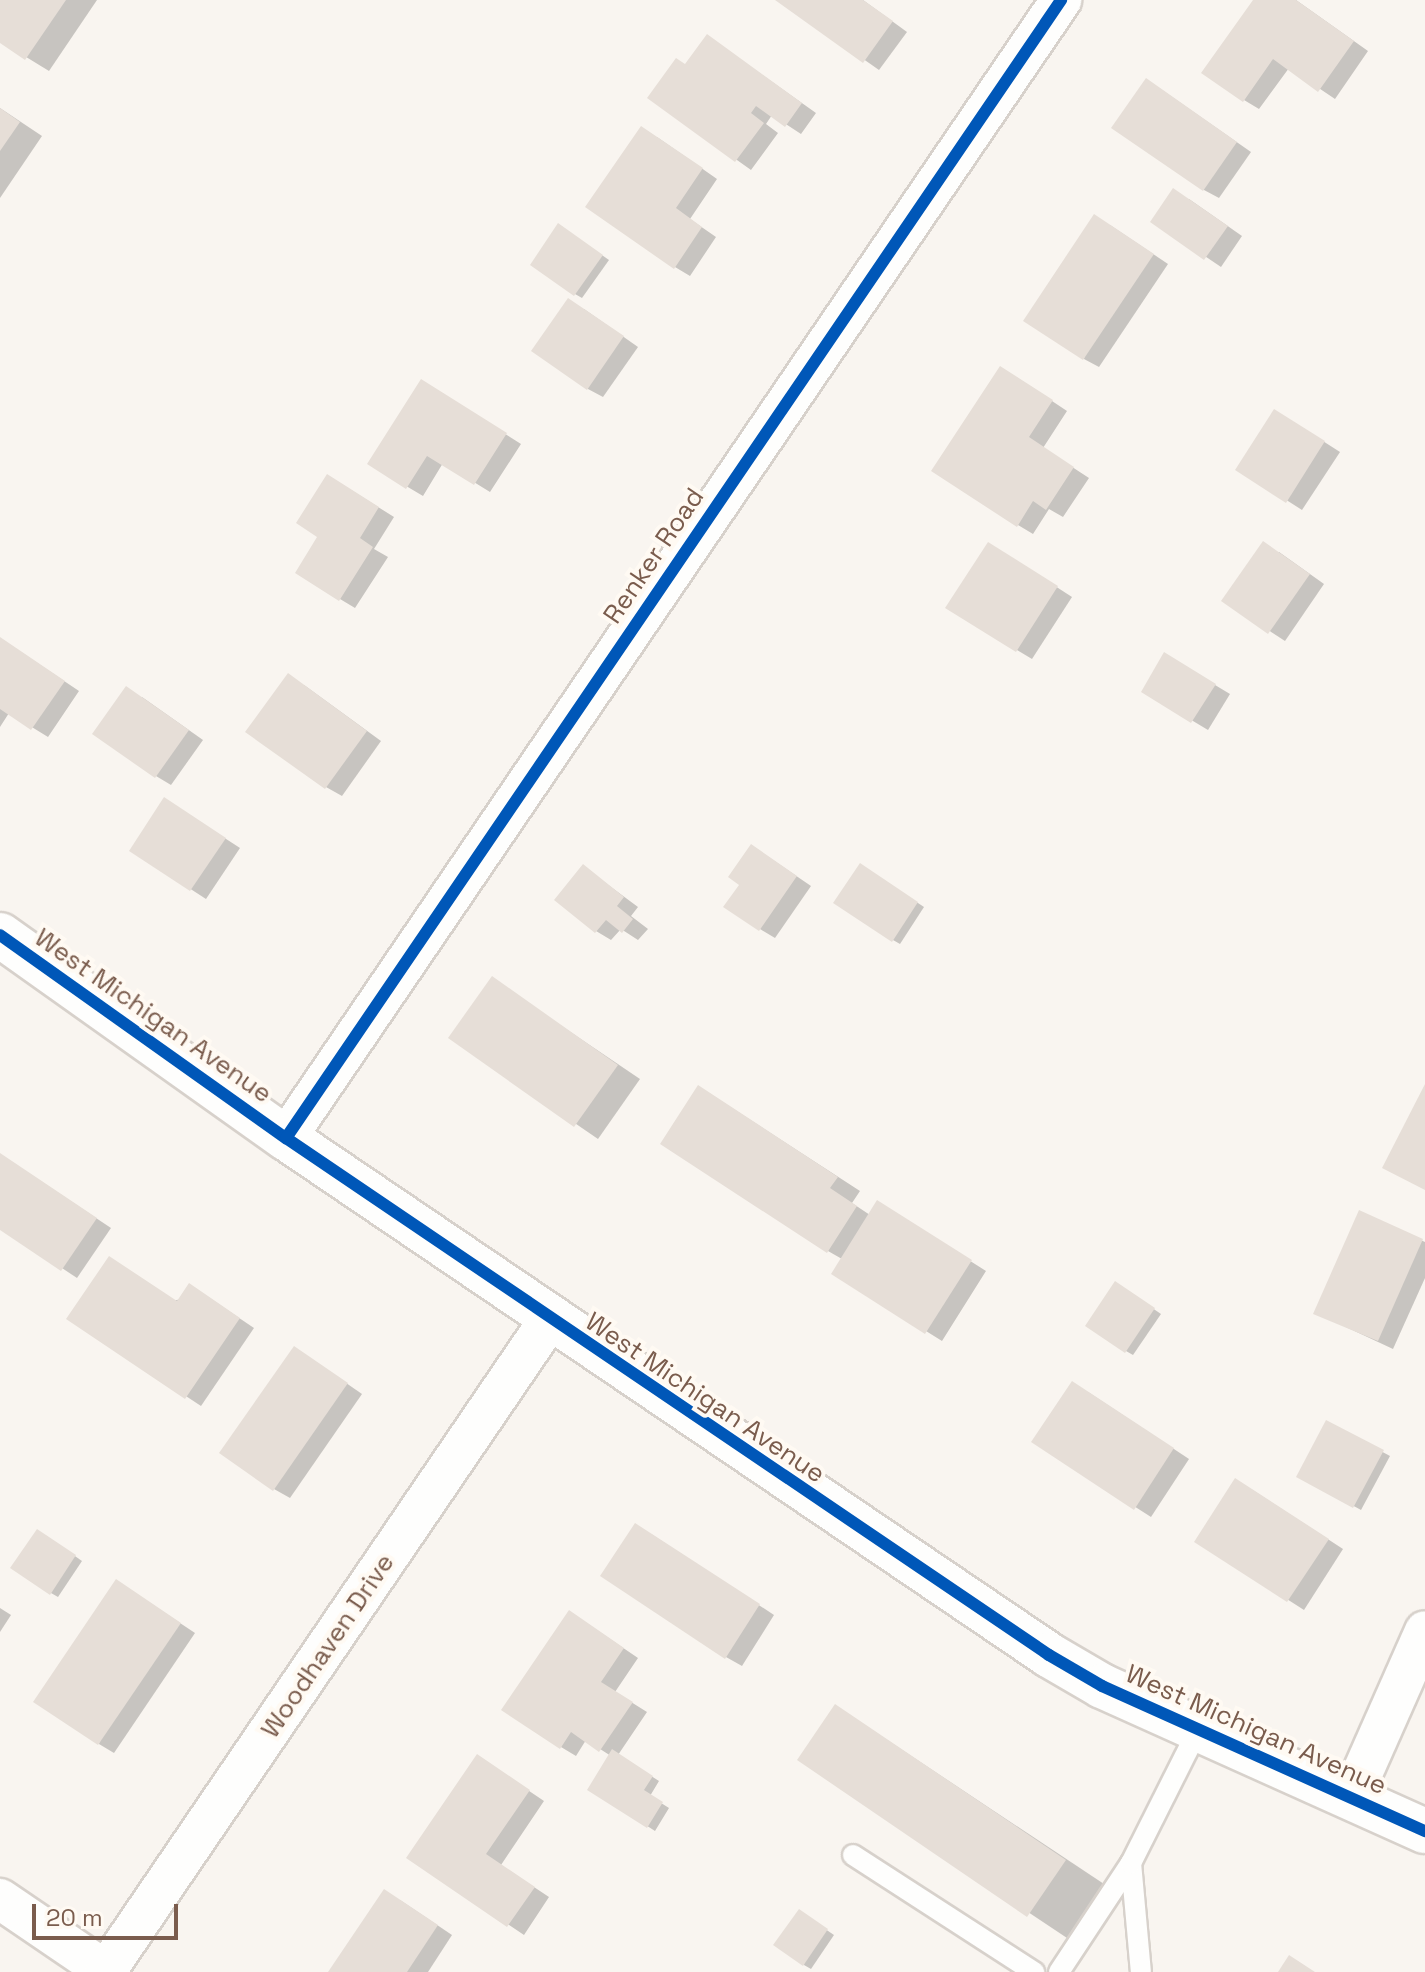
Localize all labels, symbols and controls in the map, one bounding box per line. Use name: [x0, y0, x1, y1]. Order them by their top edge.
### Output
street label: Renker Road: [597, 482, 711, 630]
street label: West Michigan Avenue: [28, 922, 278, 1110]
street label: West Michigan Avenue: [579, 1306, 831, 1490]
street label: Woodhaven Drive: [255, 1548, 401, 1744]
street label: West Michigan Avenue: [1121, 1658, 1391, 1802]
scale bar: [36, 1888, 182, 1938]
text: 20 m: [46, 1902, 103, 1933]

